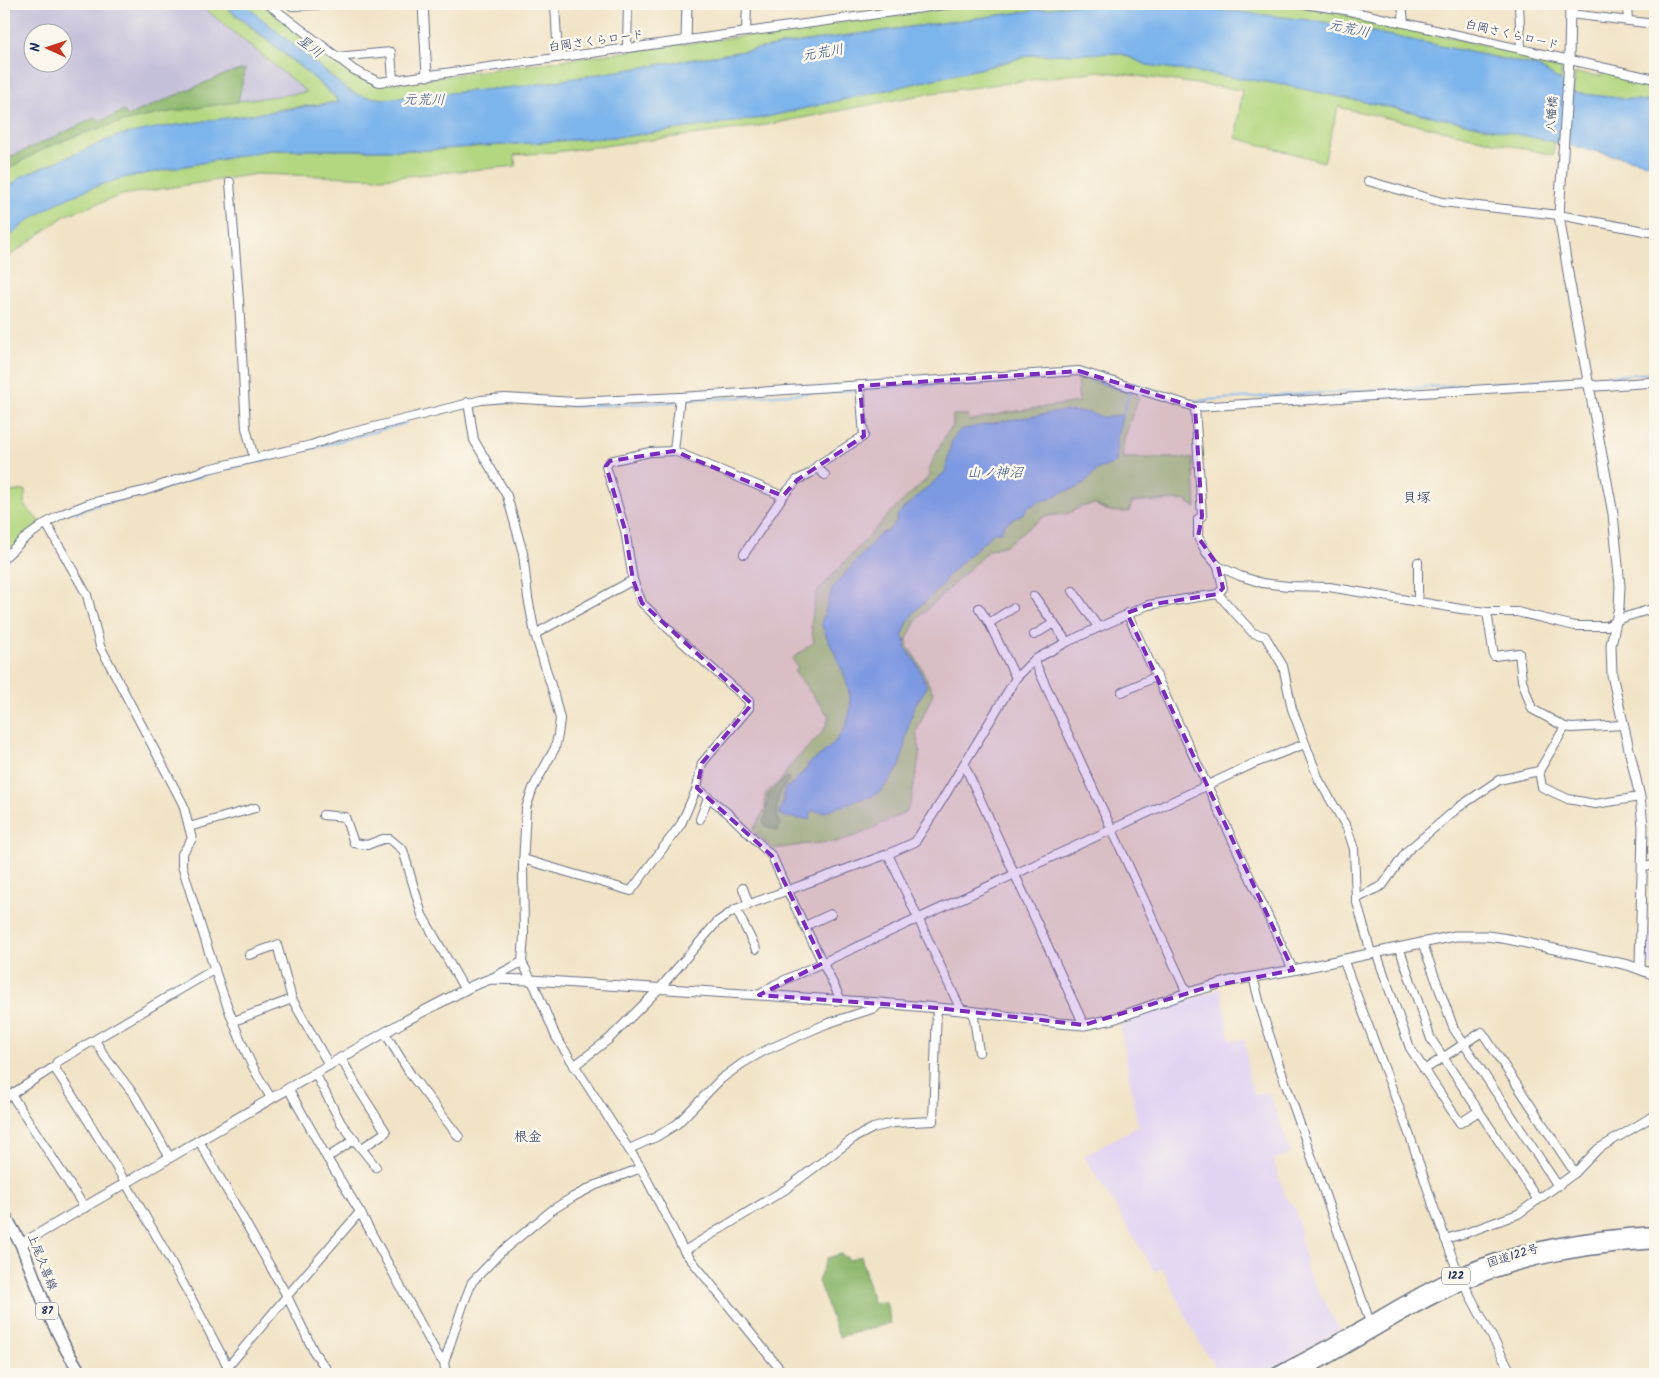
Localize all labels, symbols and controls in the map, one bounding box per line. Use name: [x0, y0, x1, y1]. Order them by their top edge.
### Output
water label: 元荒川: [1326, 14, 1372, 44]
street label: 白岡さくらロード: [1463, 15, 1561, 55]
north arrow: [22, 22, 72, 72]
street label: 白岡さくらロード: [547, 25, 645, 57]
water label: 星川: [292, 30, 328, 64]
water label: 元荒川: [800, 39, 846, 67]
text: N: [25, 42, 47, 52]
water label: 元荒川: [403, 89, 445, 111]
street label: 八幡橋: [1541, 95, 1563, 133]
water label: 山ノ神沼: [967, 462, 1024, 484]
district label: 貝塚: [1403, 487, 1431, 509]
district label: 根金: [514, 1126, 542, 1148]
street label: 上尾久喜線: [22, 1231, 62, 1293]
street label: 国道122号: [1485, 1239, 1541, 1273]
road number: 122: [1442, 1268, 1470, 1284]
road number: 87: [36, 1302, 58, 1320]

